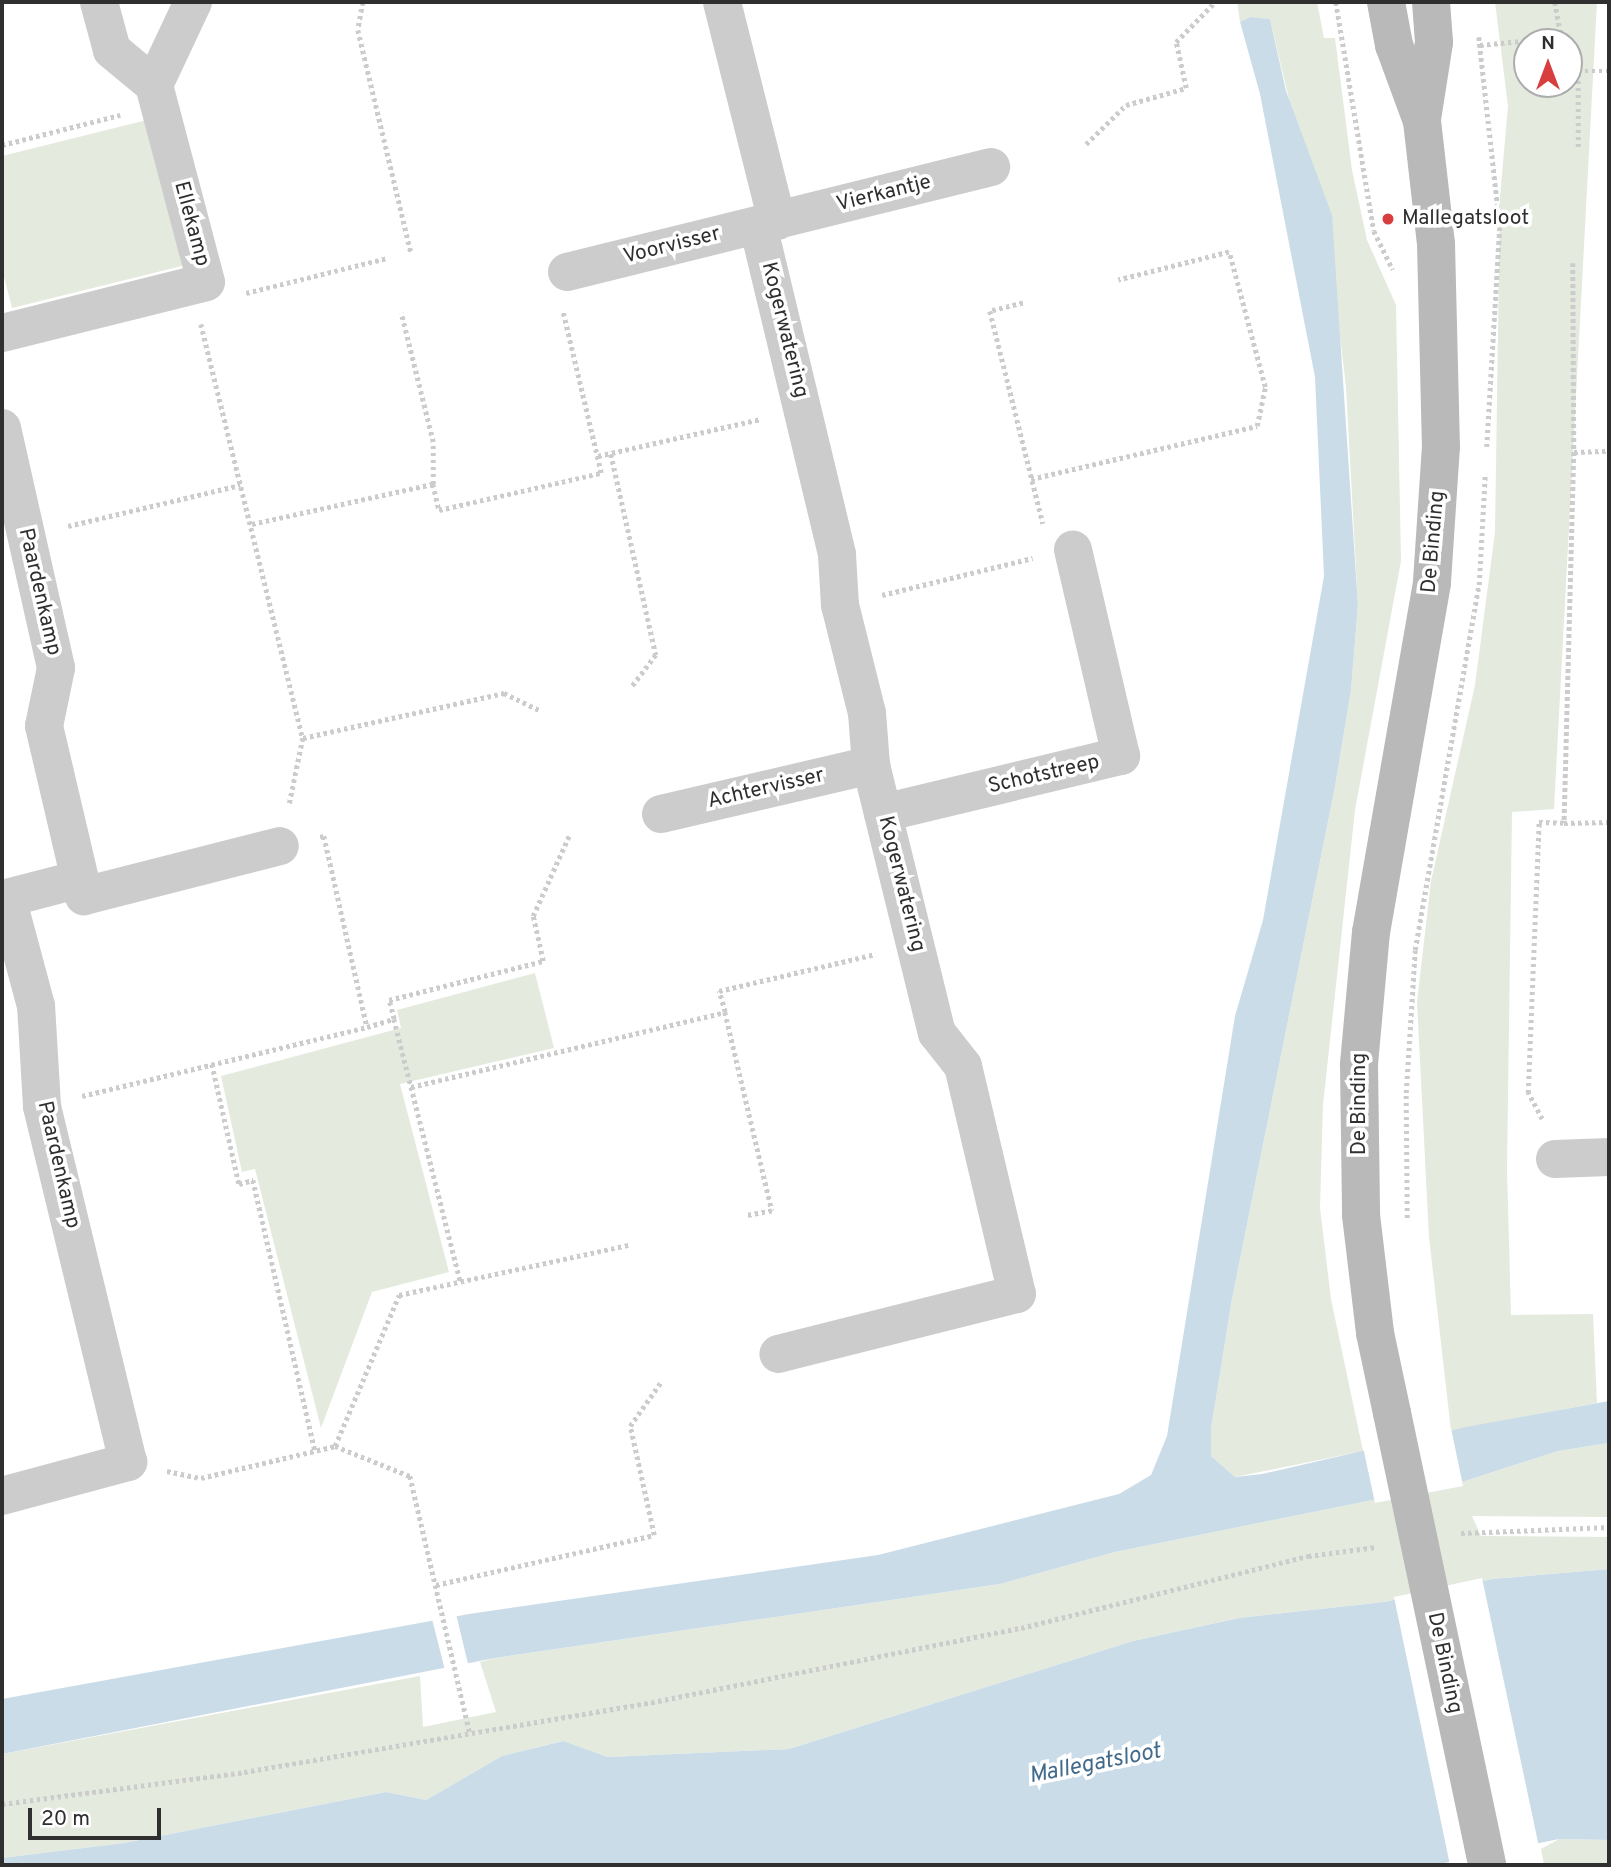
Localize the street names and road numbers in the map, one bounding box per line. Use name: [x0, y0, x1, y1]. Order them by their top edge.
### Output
street label: Vierkantje: [834, 170, 934, 218]
street label: Ellekamp: [168, 179, 214, 269]
street label: Voorvisser: [621, 222, 723, 270]
street label: Kogerwatering: [755, 260, 813, 400]
street label: De Binding: [1417, 490, 1451, 594]
street label: Paardenkamp: [12, 526, 66, 658]
street label: Schotstreep: [986, 750, 1102, 800]
street label: Achtervisser: [705, 763, 827, 815]
street label: Kogerwatering: [872, 814, 930, 954]
street label: De Binding: [1347, 1053, 1373, 1155]
street label: Paardenkamp: [31, 1099, 85, 1231]
street label: De Binding: [1421, 1610, 1467, 1716]

